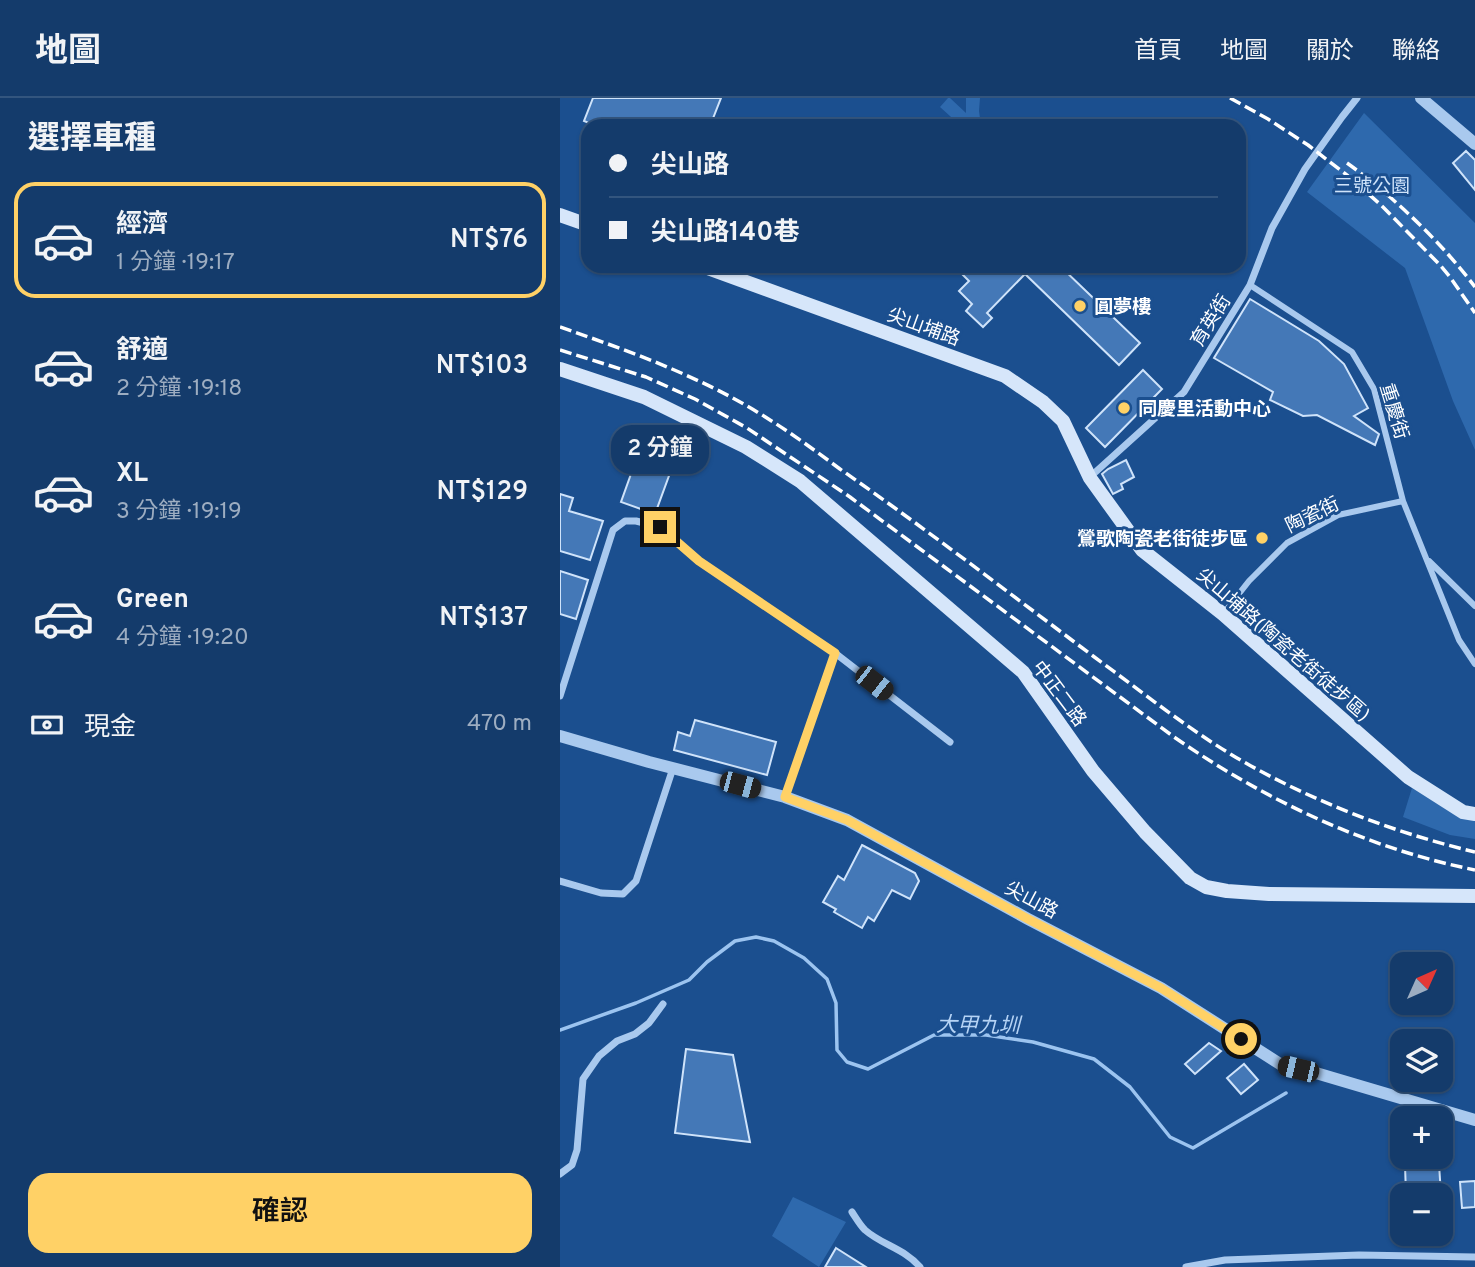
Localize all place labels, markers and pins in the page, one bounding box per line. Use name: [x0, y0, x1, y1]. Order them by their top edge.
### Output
place label: 圓夢樓: [1094, 296, 1151, 320]
marker: 圓夢樓: [1072, 298, 1088, 314]
place label: 同慶里活動中心: [1138, 398, 1271, 422]
marker: 同慶里活動中心: [1116, 400, 1132, 416]
place label: 鶯歌陶瓷老街徒步區: [1077, 528, 1248, 552]
marker: 鶯歌陶瓷老街徒步區: [1254, 530, 1270, 546]

